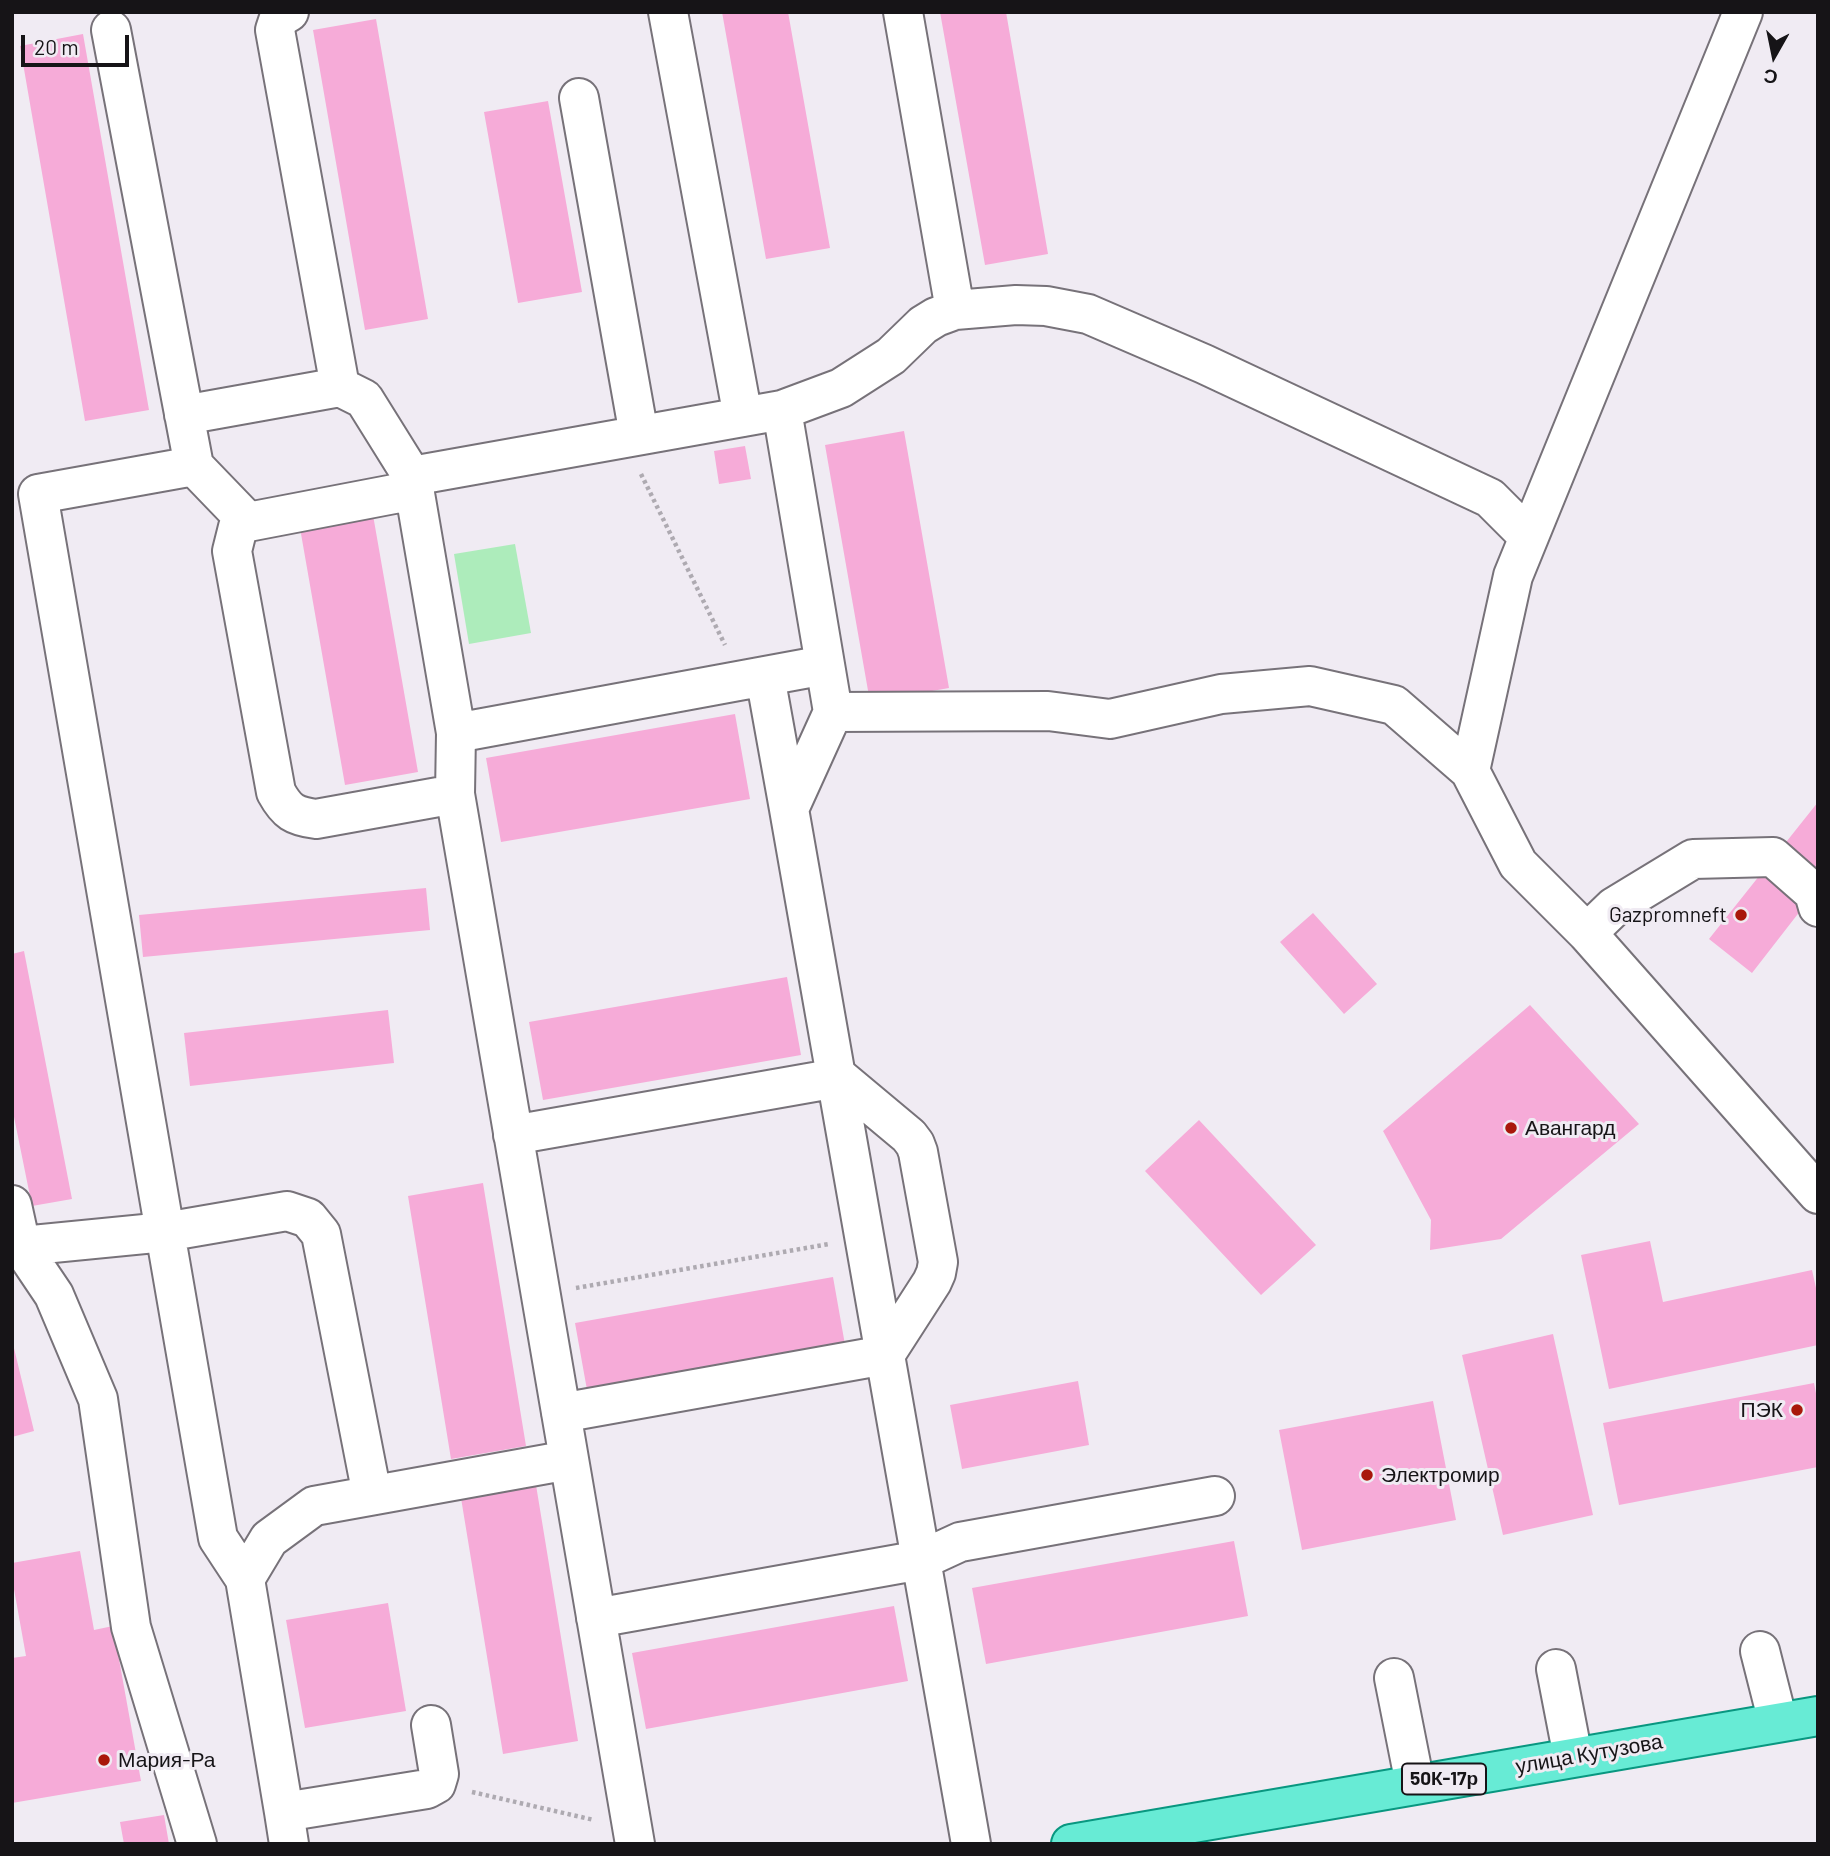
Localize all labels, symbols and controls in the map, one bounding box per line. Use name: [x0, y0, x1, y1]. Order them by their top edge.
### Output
scale bar: [24, 21, 133, 65]
north arrow: [1739, 21, 1809, 91]
text: 20 m: [34, 34, 79, 59]
text: С: [1762, 65, 1779, 90]
place label: Gazpromneft: [1609, 902, 1727, 928]
marker: Gazpromneft: [1733, 907, 1749, 923]
place label: Авангард: [1525, 1115, 1616, 1141]
marker: Авангард: [1503, 1120, 1519, 1136]
place label: ПЭК: [1741, 1397, 1783, 1423]
marker: ПЭК: [1789, 1402, 1805, 1418]
place label: Электромир: [1381, 1462, 1500, 1488]
marker: Электромир: [1359, 1467, 1375, 1483]
street label: улица Кутузова: [1514, 1729, 1664, 1779]
place label: Мария-Ра: [118, 1747, 215, 1773]
marker: Мария-Ра: [96, 1752, 112, 1768]
road number: 50К-17р: [1402, 1764, 1486, 1794]

